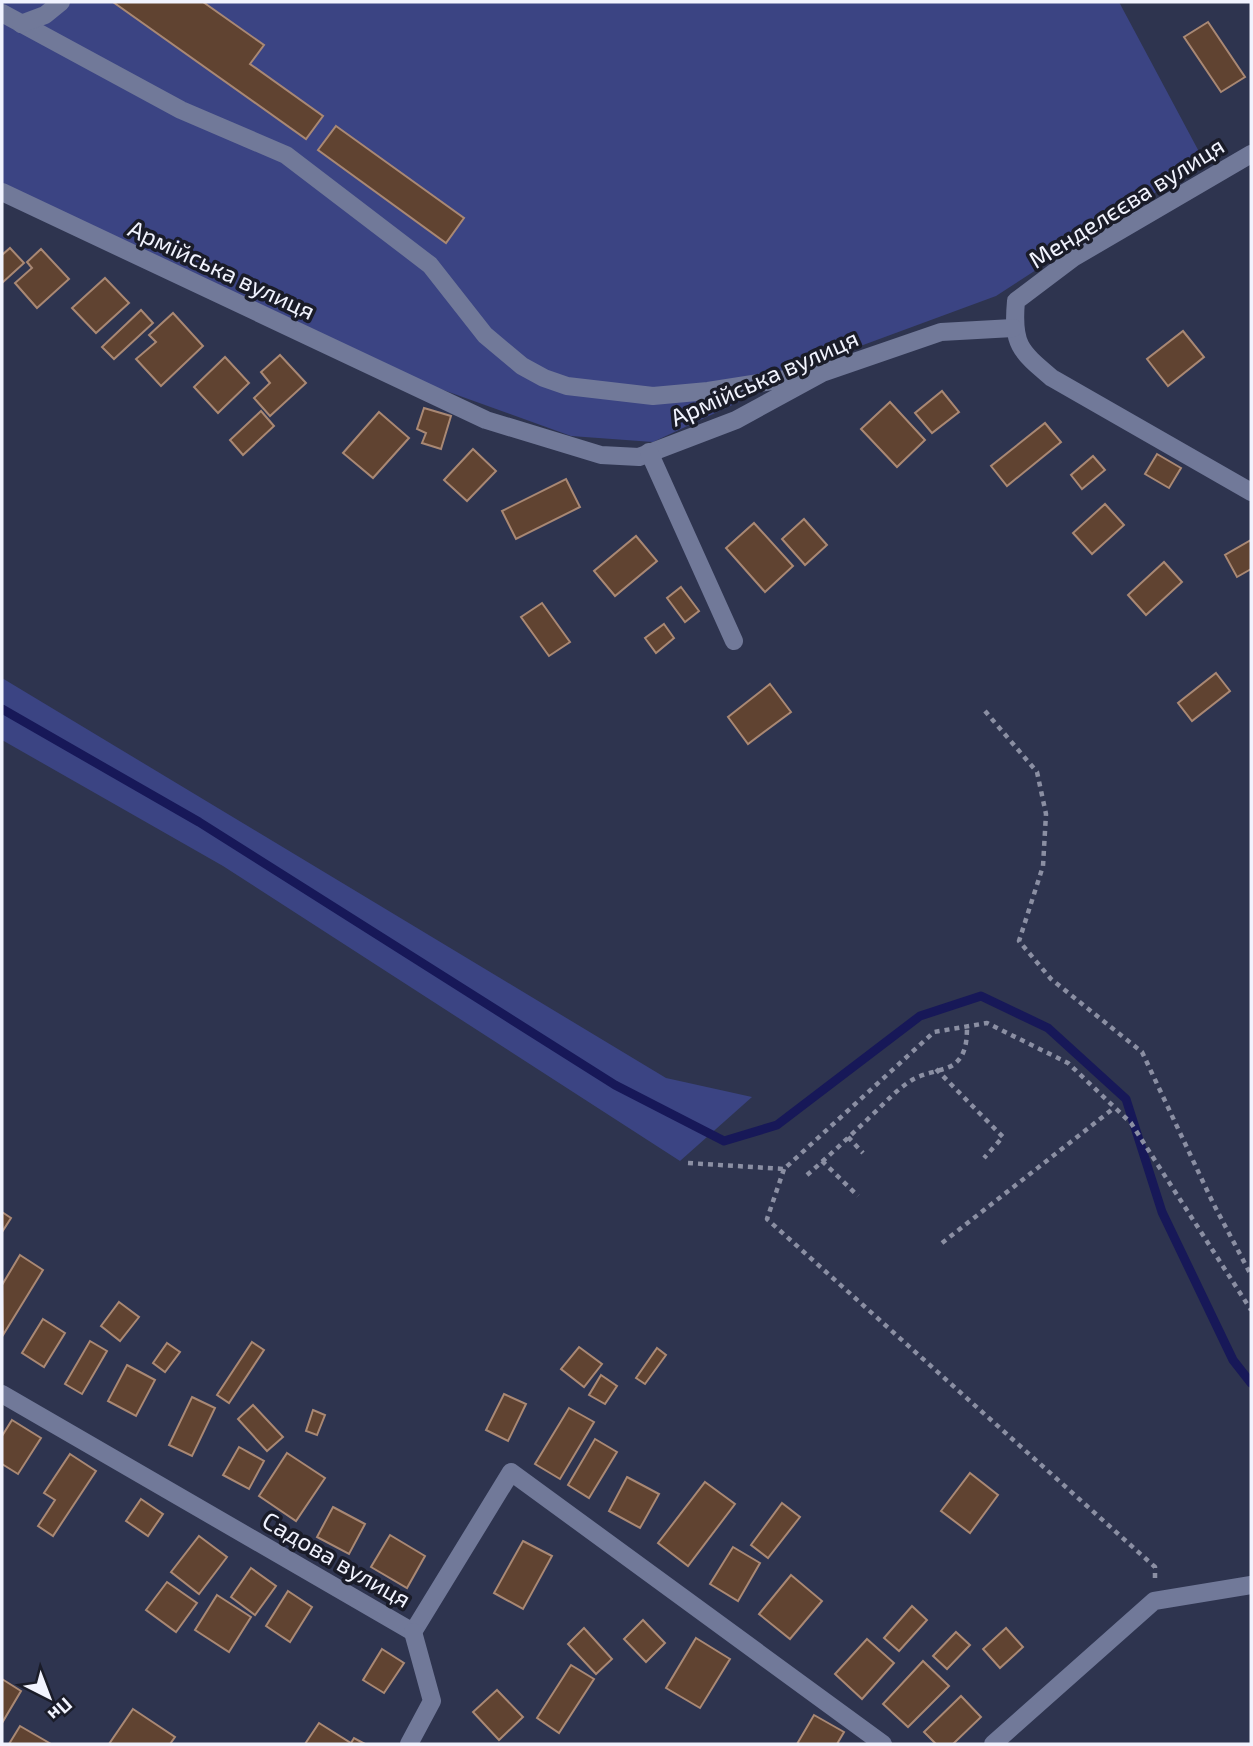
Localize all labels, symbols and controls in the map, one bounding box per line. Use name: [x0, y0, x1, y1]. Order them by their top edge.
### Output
street label: Менделєєва вулиця: [1023, 130, 1229, 275]
street label: Армійська вулиця: [124, 213, 320, 326]
street label: Армійська вулиця: [666, 323, 863, 432]
street label: Садова вулиця: [257, 1505, 416, 1614]
north arrow: [14, 1662, 84, 1732]
text: Пн: [44, 1693, 78, 1727]

